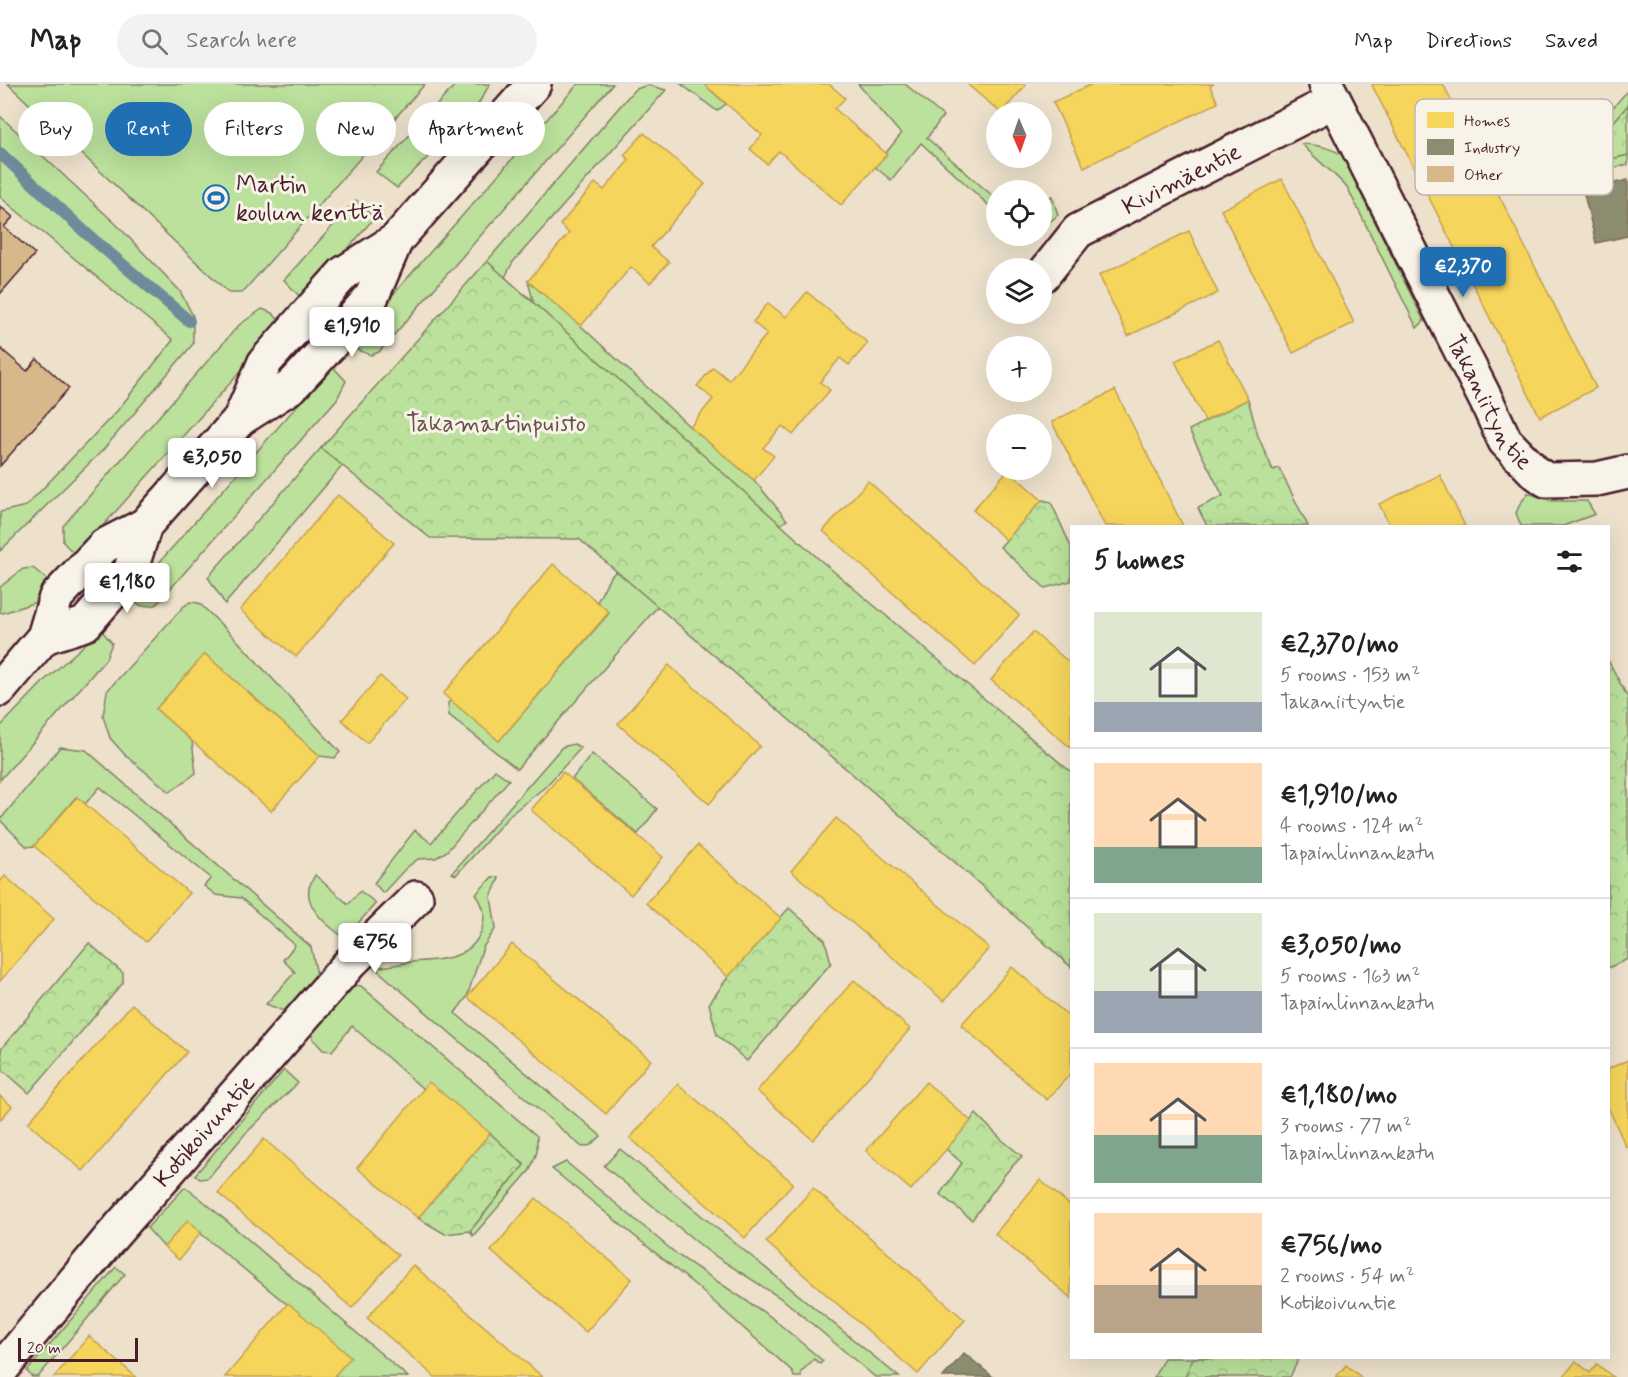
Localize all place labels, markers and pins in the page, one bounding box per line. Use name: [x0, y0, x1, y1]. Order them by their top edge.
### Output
place label: Martin koulun kenttä: [236, 170, 384, 229]
sports icon: Martin koulun kenttä: [201, 183, 231, 213]
pin: €2,370: [1414, 247, 1512, 298]
pin: €1,910: [303, 307, 401, 358]
pin: €3,050: [163, 438, 261, 489]
pin: €1,180: [78, 563, 176, 614]
pin: €756: [339, 923, 411, 974]

